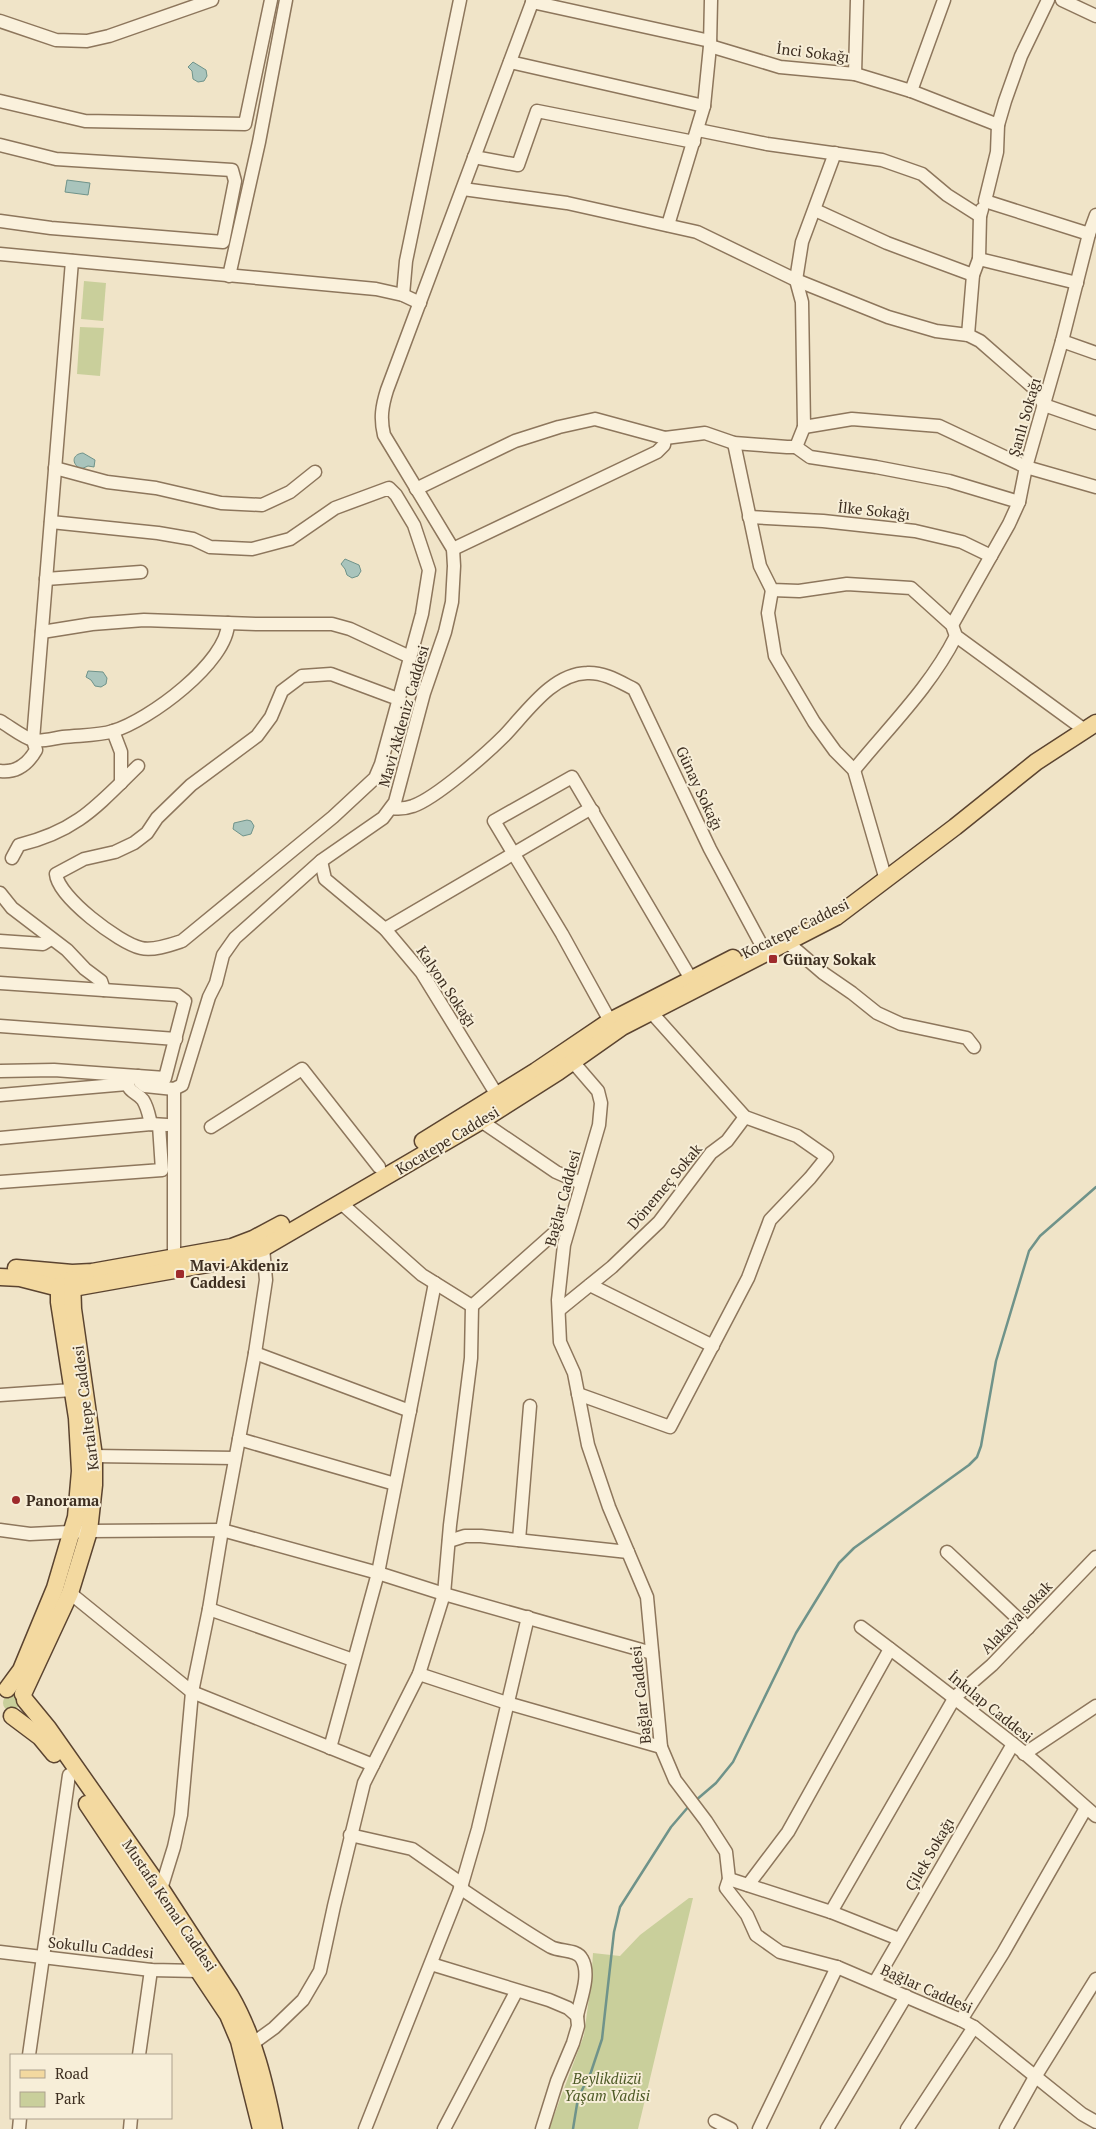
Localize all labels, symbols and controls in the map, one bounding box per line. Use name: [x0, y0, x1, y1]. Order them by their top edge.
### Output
street label: İnci Sokağı: [775, 38, 851, 66]
street label: Şanlı Sokağı: [1003, 375, 1045, 459]
street label: İlke Sokağı: [837, 496, 911, 524]
street label: Mavi Akdeniz Caddesi: [373, 643, 433, 789]
street label: Günay Sokağı: [672, 743, 728, 833]
street label: Kocatepe Caddesi: [738, 893, 852, 963]
street label: Kalyon Sokağı: [412, 941, 482, 1031]
place label: Günay Sokak: [783, 949, 876, 969]
marker: Günay Sokak: [767, 953, 779, 965]
street label: Kocatepe Caddesi: [392, 1101, 502, 1179]
street label: Dönemeç Sokak: [622, 1139, 706, 1233]
street label: Bağlar Caddesi: [540, 1148, 584, 1248]
place label: Mavi Akdeniz Caddesi: [190, 1255, 289, 1292]
marker: Mavi Akdeniz Caddesi: [174, 1268, 186, 1280]
street label: Kartaltepe Caddesi: [67, 1344, 103, 1472]
place label: Panorama: [26, 1490, 100, 1510]
marker: Panorama: [10, 1494, 22, 1506]
street label: Alakaya sokak: [976, 1576, 1056, 1658]
street label: Bağlar Caddesi: [625, 1645, 655, 1745]
street label: İnkılap Caddesi: [945, 1666, 1037, 1746]
street label: Çilek Sokağı: [900, 1814, 958, 1894]
street label: Mustafa Kemal Caddesi: [118, 1835, 222, 1975]
street label: Sokullu Caddesi: [47, 1931, 155, 1963]
street label: Bağlar Caddesi: [878, 1959, 976, 2017]
legend: [10, 2054, 172, 2119]
text: Road: [55, 2063, 88, 2083]
park label: Beylikdüzü Yaşam Vadisi: [564, 2068, 651, 2105]
text: Park: [55, 2088, 85, 2108]

